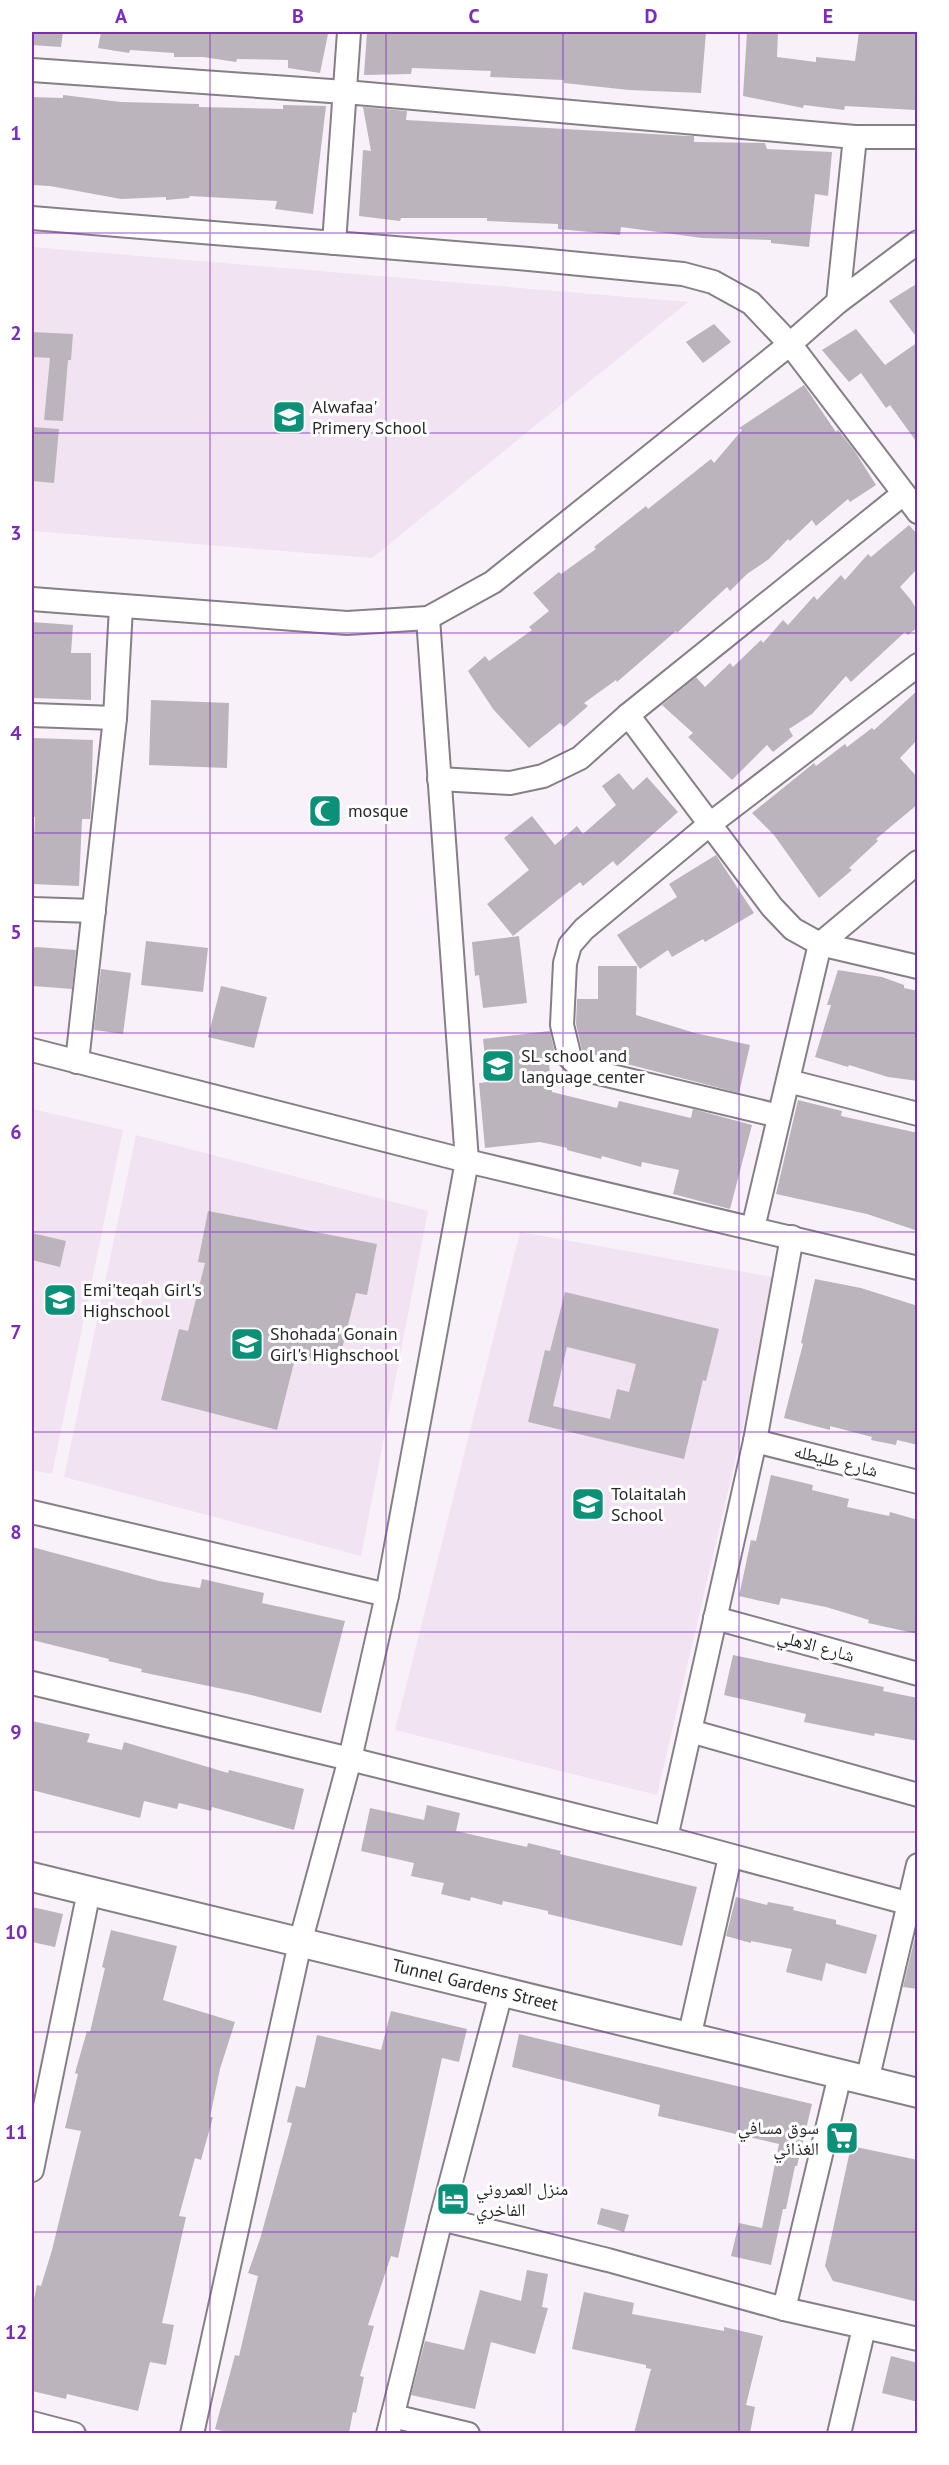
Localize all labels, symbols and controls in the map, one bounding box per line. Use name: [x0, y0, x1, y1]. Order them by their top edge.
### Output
text: A: [115, 3, 128, 29]
text: B: [292, 3, 304, 29]
text: C: [468, 3, 480, 29]
text: D: [645, 3, 658, 29]
text: E: [823, 3, 833, 29]
text: 1: [10, 120, 22, 146]
text: 2: [10, 320, 22, 346]
place label: Alwafaa' Primery School: [312, 395, 428, 439]
school or university icon: Alwafaa' Primery School: [271, 399, 307, 435]
text: 3: [10, 520, 22, 546]
text: 4: [10, 720, 22, 746]
mosque icon: mosque: [307, 793, 343, 829]
place label: mosque: [348, 799, 408, 822]
text: 5: [10, 919, 22, 945]
place label: SL school and language center: [521, 1044, 645, 1088]
school or university icon: SL school and language center: [480, 1048, 516, 1084]
text: 6: [10, 1119, 22, 1145]
place label: Emi'teqah Girl's Highschool: [83, 1278, 202, 1322]
school or university icon: Emi'teqah Girl's Highschool: [42, 1282, 78, 1318]
text: 7: [10, 1319, 22, 1345]
place label: Shohada' Gonain Girl's Highschool: [270, 1322, 400, 1366]
school or university icon: Shohada' Gonain Girl's Highschool: [229, 1326, 265, 1362]
street label: شارع طليطله: [792, 1439, 880, 1482]
place label: Tolaitalah School: [611, 1482, 686, 1526]
school or university icon: Tolaitalah School: [570, 1486, 606, 1522]
text: 8: [10, 1519, 22, 1545]
street label: شارع الاهلي: [774, 1624, 857, 1670]
text: 9: [10, 1719, 22, 1745]
text: 10: [5, 1919, 27, 1945]
street label: Tunnel Gardens Street: [390, 1953, 560, 2016]
place label: سوق مسافي الغذائي: [738, 2116, 819, 2164]
text: 11: [5, 2119, 27, 2145]
supermarket icon: سوق مسافي الغذائي: [824, 2120, 860, 2156]
place label: منزل العمروني الفاخري: [476, 2177, 568, 2225]
hotel icon: منزل العمروني الفاخري: [435, 2181, 471, 2217]
text: 12: [5, 2319, 27, 2345]

